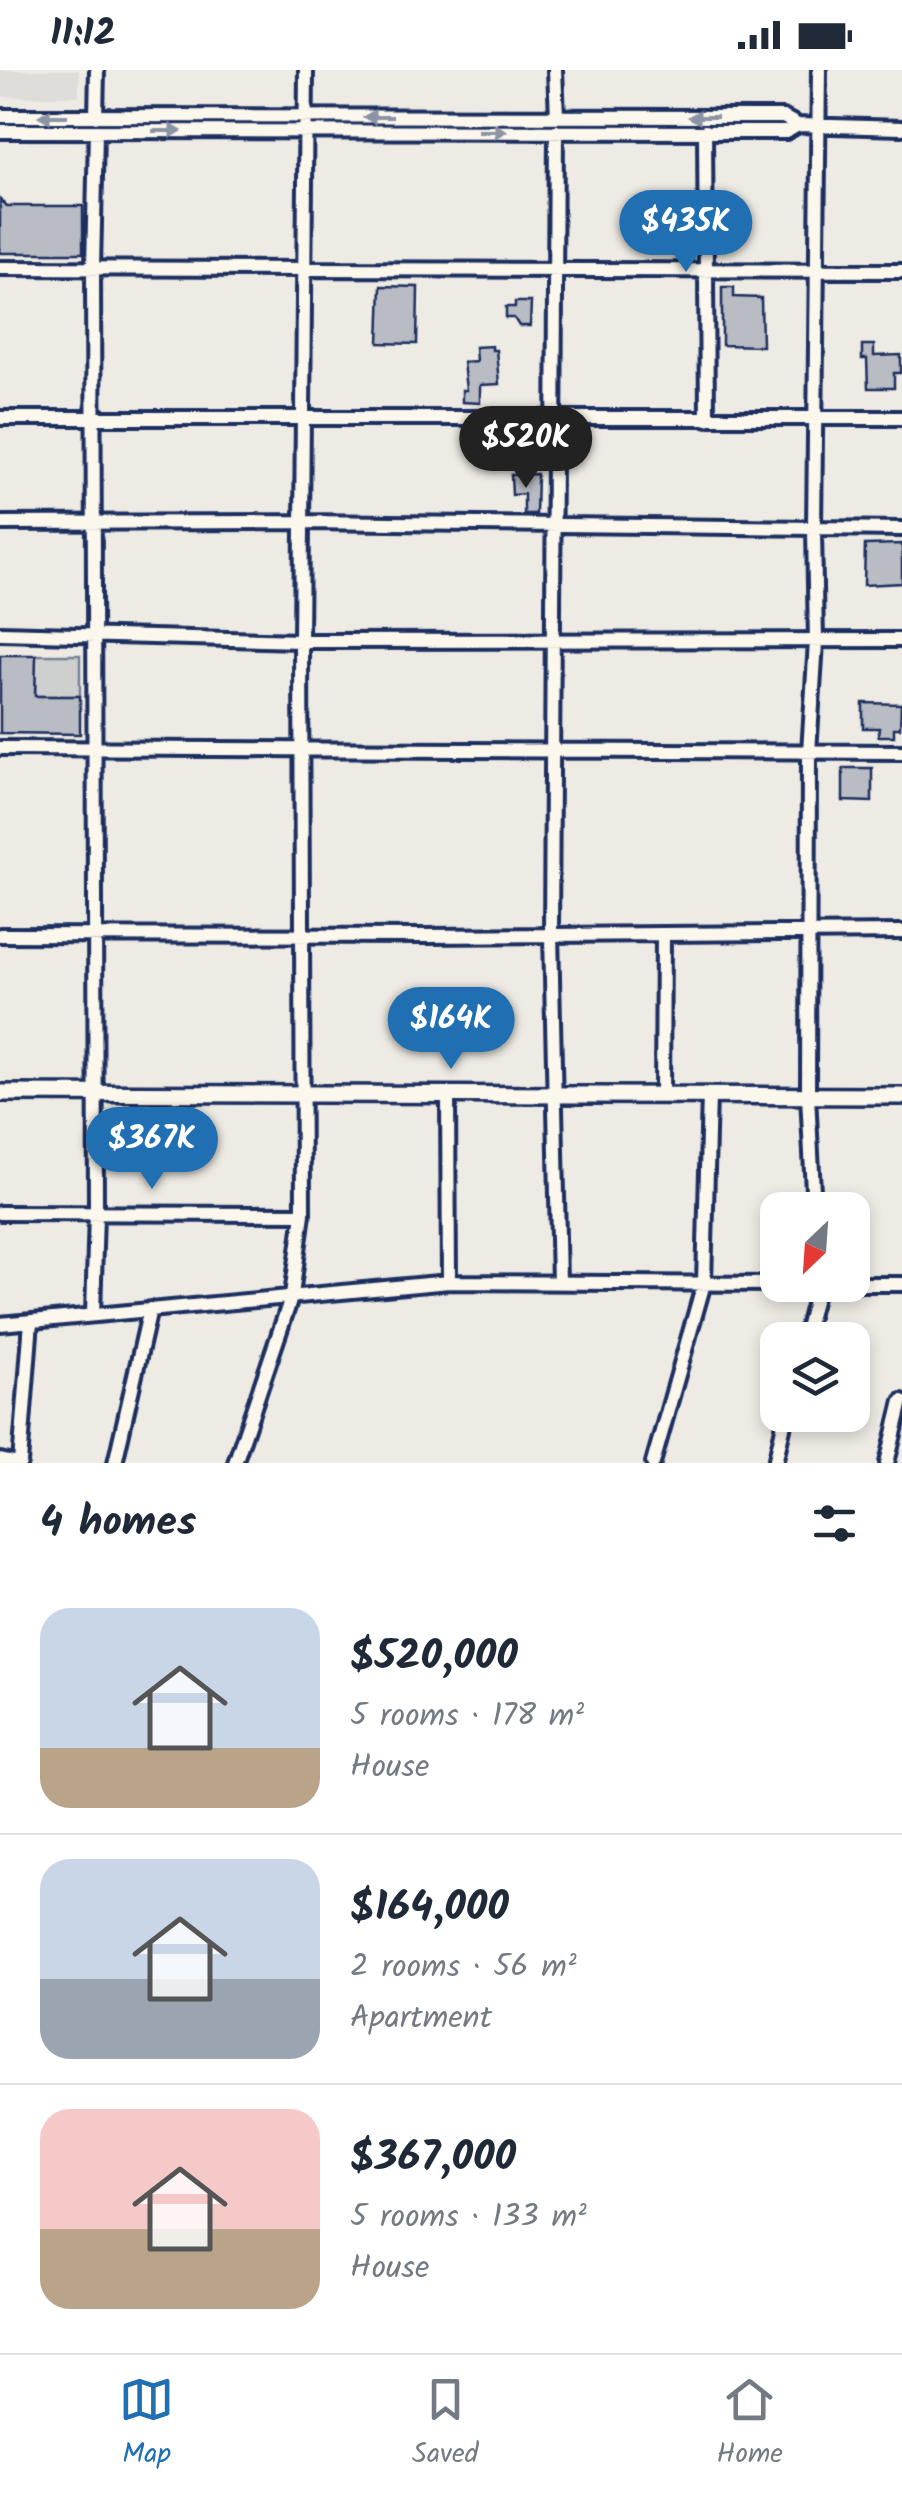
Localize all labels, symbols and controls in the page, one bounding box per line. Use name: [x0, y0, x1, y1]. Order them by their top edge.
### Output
text: 11:12: [50, 5, 116, 65]
one-way arrow: [37, 108, 69, 124]
one-way arrow: [362, 109, 394, 125]
one-way arrow: [687, 109, 719, 125]
one-way arrow: [152, 123, 184, 139]
one-way arrow: [477, 123, 509, 139]
pin: $435K: [616, 190, 756, 275]
text: $435K: [641, 197, 731, 248]
pin: $520K: [456, 406, 596, 491]
text: $520K: [481, 413, 571, 464]
pin: $164K: [381, 987, 521, 1072]
text: $164K: [410, 994, 492, 1045]
pin: $367K: [82, 1107, 222, 1192]
text: $367K: [108, 1114, 196, 1165]
north arrow: [760, 1192, 870, 1302]
map controls: [760, 1192, 870, 1432]
button: layers: [760, 1322, 870, 1432]
text: 4 homes: [40, 1490, 196, 1557]
icon: filters: [807, 1496, 862, 1551]
text: $520,000: [350, 1624, 518, 1691]
icon: home: [120, 1648, 240, 1768]
text: 5 rooms · 178 m²: [350, 1691, 584, 1742]
text: House: [350, 1742, 429, 1793]
text: $164,000: [350, 1875, 509, 1942]
icon: home: [120, 1899, 240, 2019]
text: 2 rooms · 56 m²: [350, 1942, 577, 1993]
text: Apartment: [350, 1993, 492, 2044]
text: $367,000: [350, 2125, 516, 2192]
icon: home: [120, 2149, 240, 2269]
text: 5 rooms · 133 m²: [350, 2192, 587, 2243]
text: House: [350, 2243, 429, 2294]
tab: Map: [119, 2372, 174, 2477]
tab: Saved: [412, 2372, 479, 2477]
tab: Home: [717, 2372, 783, 2477]

